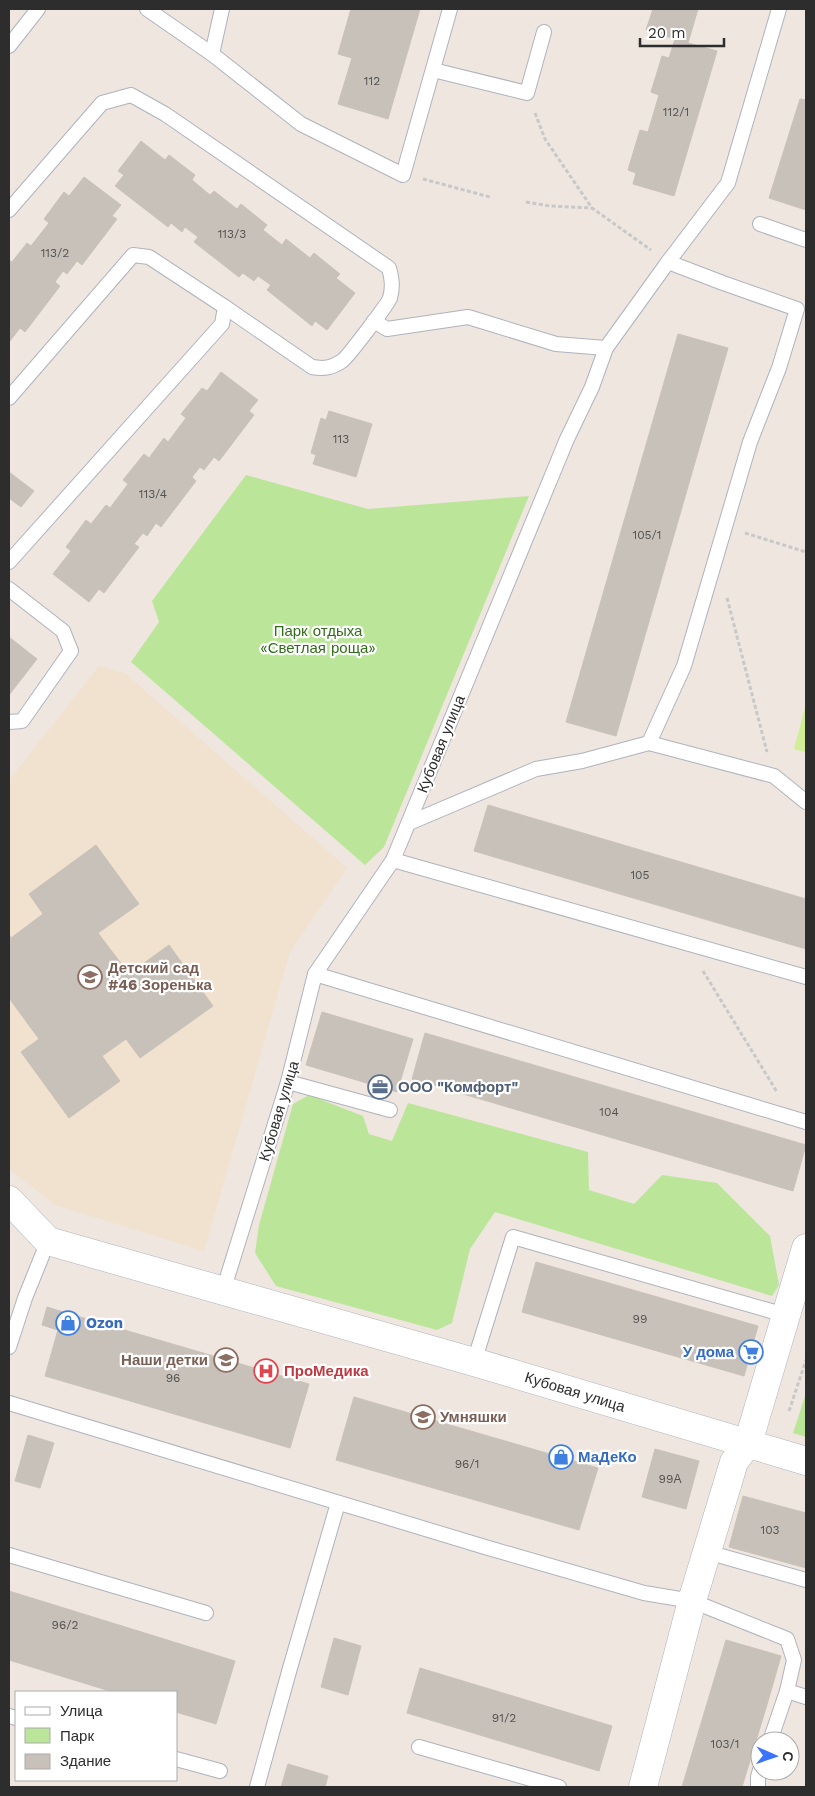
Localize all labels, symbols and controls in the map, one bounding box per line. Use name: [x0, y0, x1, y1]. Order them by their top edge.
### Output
scale bar: [640, 15, 724, 47]
text: 20 m: [648, 24, 686, 42]
house number: 112: [364, 74, 380, 88]
house number: 112/1: [663, 105, 689, 119]
house number: 113/3: [218, 227, 246, 241]
house number: 113/2: [41, 246, 69, 260]
house number: 113: [333, 432, 349, 446]
house number: 113/4: [139, 487, 167, 501]
house number: 105/1: [632, 528, 662, 542]
park label: Парк отдыха «Светлая роща»: [260, 622, 376, 657]
street label: Кубовая улица: [413, 692, 469, 796]
house number: 105: [630, 868, 650, 882]
place label: Детский сад #46 Зоренька: [108, 959, 212, 994]
school or university icon: Детский сад #46 Зоренька: [77, 964, 103, 990]
street label: Кубовая улица: [255, 1058, 303, 1163]
office icon: ООО "Комфорт": [367, 1074, 393, 1100]
place label: ООО "Комфорт": [398, 1078, 518, 1096]
house number: 104: [599, 1105, 619, 1119]
shop icon: Ozon: [55, 1310, 81, 1336]
house number: 99: [633, 1312, 647, 1326]
place label: Ozon: [86, 1314, 123, 1332]
supermarket icon: У дома: [738, 1339, 764, 1365]
place label: У дома: [683, 1343, 735, 1361]
school or university icon: Наши детки: [213, 1347, 239, 1373]
place label: Наши детки: [121, 1351, 208, 1369]
hospital icon: ПроМедика: [253, 1358, 279, 1384]
place label: ПроМедика: [284, 1362, 369, 1380]
street label: Кубовая улица: [523, 1368, 628, 1416]
house number: 96: [166, 1371, 180, 1385]
school or university icon: Умняшки: [410, 1404, 436, 1430]
place label: Умняшки: [440, 1408, 507, 1426]
shop icon: МаДеКо: [548, 1444, 574, 1470]
place label: МаДеКо: [578, 1448, 637, 1466]
house number: 96/1: [455, 1457, 479, 1471]
house number: 99А: [659, 1472, 681, 1486]
house number: 103: [761, 1523, 779, 1537]
house number: 96/2: [52, 1618, 78, 1632]
legend: [15, 1691, 178, 1781]
text: Улица: [60, 1702, 103, 1720]
house number: 91/2: [492, 1711, 516, 1725]
text: Парк: [60, 1727, 94, 1745]
north arrow: [750, 1731, 800, 1781]
house number: 103/1: [711, 1737, 739, 1751]
text: С: [780, 1751, 796, 1762]
text: Здание: [60, 1752, 111, 1770]

